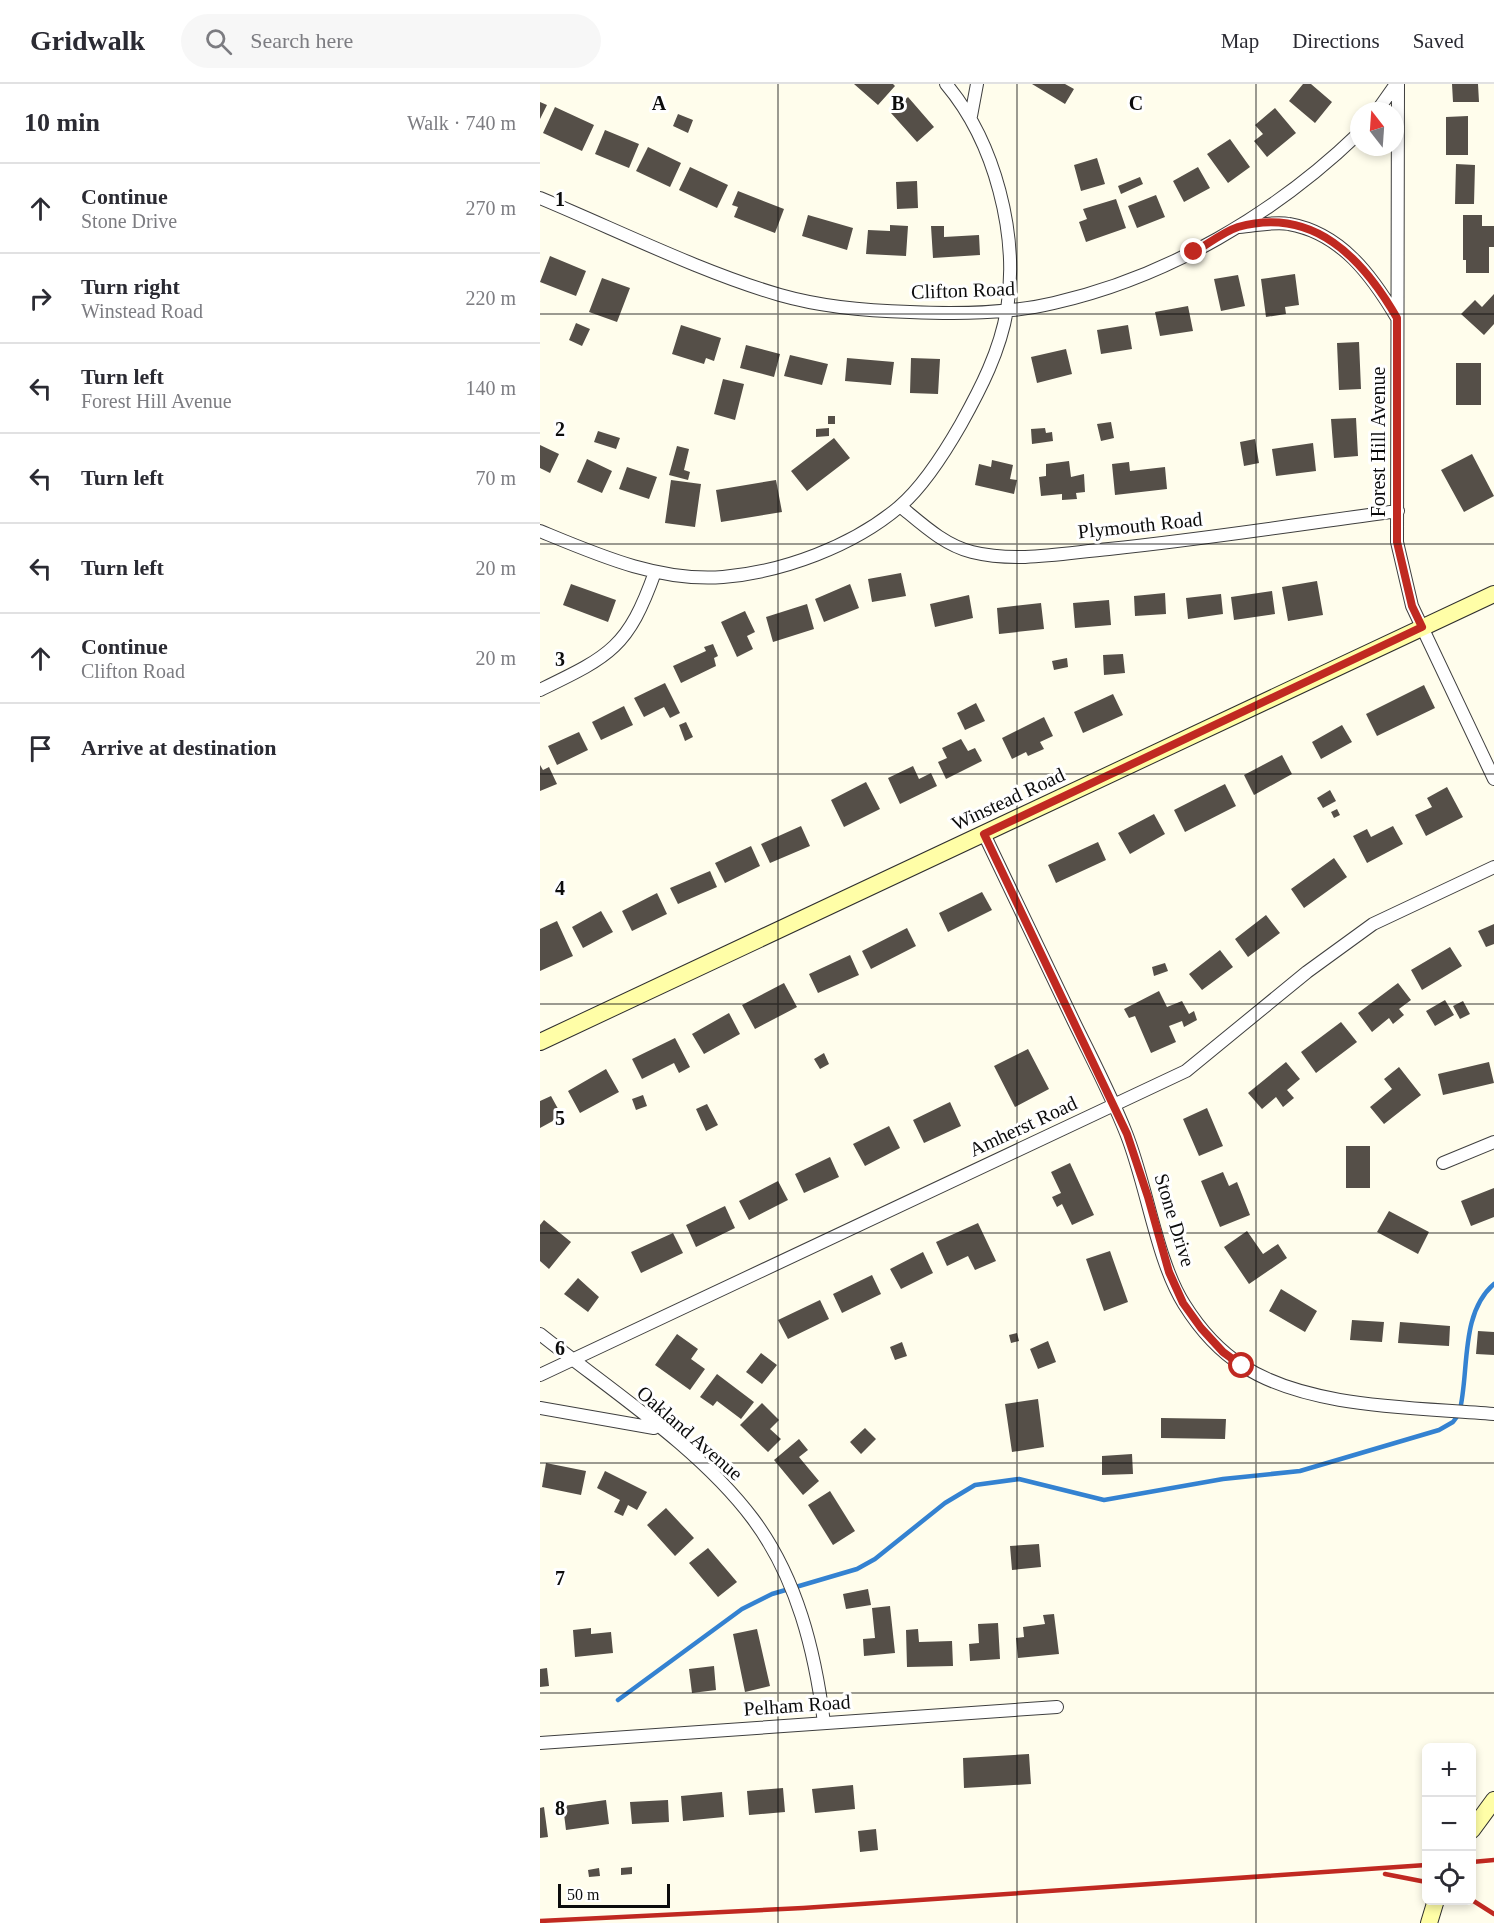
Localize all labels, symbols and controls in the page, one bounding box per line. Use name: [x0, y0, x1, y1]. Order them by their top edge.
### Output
search box: [181, 14, 601, 68]
text: Gridwalk: [30, 25, 145, 56]
icon: search: [202, 25, 235, 58]
text: Search here: [250, 28, 353, 53]
text: Map: [1221, 29, 1259, 53]
text: Directions: [1292, 29, 1380, 53]
text: Saved: [1413, 29, 1464, 53]
text: A: [652, 92, 667, 114]
text: B: [891, 92, 905, 114]
text: C: [1129, 92, 1143, 114]
north arrow: [1350, 102, 1404, 156]
text: 10 min: [24, 108, 100, 137]
text: Walk · 740 m: [407, 112, 516, 134]
text: Continue: [81, 184, 168, 209]
text: 1: [555, 188, 565, 210]
icon: ahead: [24, 192, 57, 225]
text: 270 m: [465, 197, 516, 219]
text: Stone Drive: [81, 210, 177, 232]
route end: [1180, 238, 1206, 264]
text: Turn right: [81, 274, 180, 299]
street label: Clifton Road: [911, 277, 1015, 303]
icon: right: [24, 282, 57, 315]
text: 220 m: [465, 287, 516, 309]
text: Winstead Road: [81, 300, 203, 322]
text: Turn left: [81, 364, 164, 389]
street label: Forest Hill Avenue: [1367, 367, 1389, 517]
icon: left: [24, 372, 57, 405]
text: 140 m: [465, 377, 516, 399]
text: Forest Hill Avenue: [81, 390, 232, 412]
text: 2: [555, 418, 565, 440]
icon: left: [24, 462, 57, 495]
text: Turn left: [81, 465, 164, 490]
text: 70 m: [475, 467, 516, 489]
street label: Plymouth Road: [1077, 508, 1203, 543]
icon: left: [24, 552, 57, 585]
text: Turn left: [81, 555, 164, 580]
text: 20 m: [475, 557, 516, 579]
text: Continue: [81, 634, 168, 659]
icon: ahead: [24, 642, 57, 675]
text: 20 m: [475, 647, 516, 669]
text: 3: [555, 648, 565, 670]
text: Clifton Road: [81, 660, 185, 682]
icon: arrive: [24, 732, 57, 765]
text: Arrive at destination: [81, 735, 277, 760]
street label: Winstead Road: [948, 763, 1068, 835]
text: 4: [555, 877, 565, 899]
street label: Amherst Road: [966, 1091, 1080, 1161]
text: 5: [555, 1107, 565, 1129]
street label: Stone Drive: [1150, 1171, 1200, 1269]
text: 6: [555, 1337, 565, 1359]
route start: [1228, 1352, 1254, 1378]
street label: Oakland Avenue: [633, 1381, 747, 1485]
text: 7: [555, 1567, 565, 1589]
street label: Pelham Road: [743, 1690, 851, 1720]
map controls: [1422, 1743, 1476, 1905]
button: +: [1422, 1743, 1476, 1797]
text: 8: [555, 1797, 565, 1819]
button: −: [1422, 1797, 1476, 1851]
button: locate: [1422, 1851, 1476, 1905]
scale bar: [558, 1881, 670, 1908]
text: 50 m: [567, 1886, 599, 1903]

